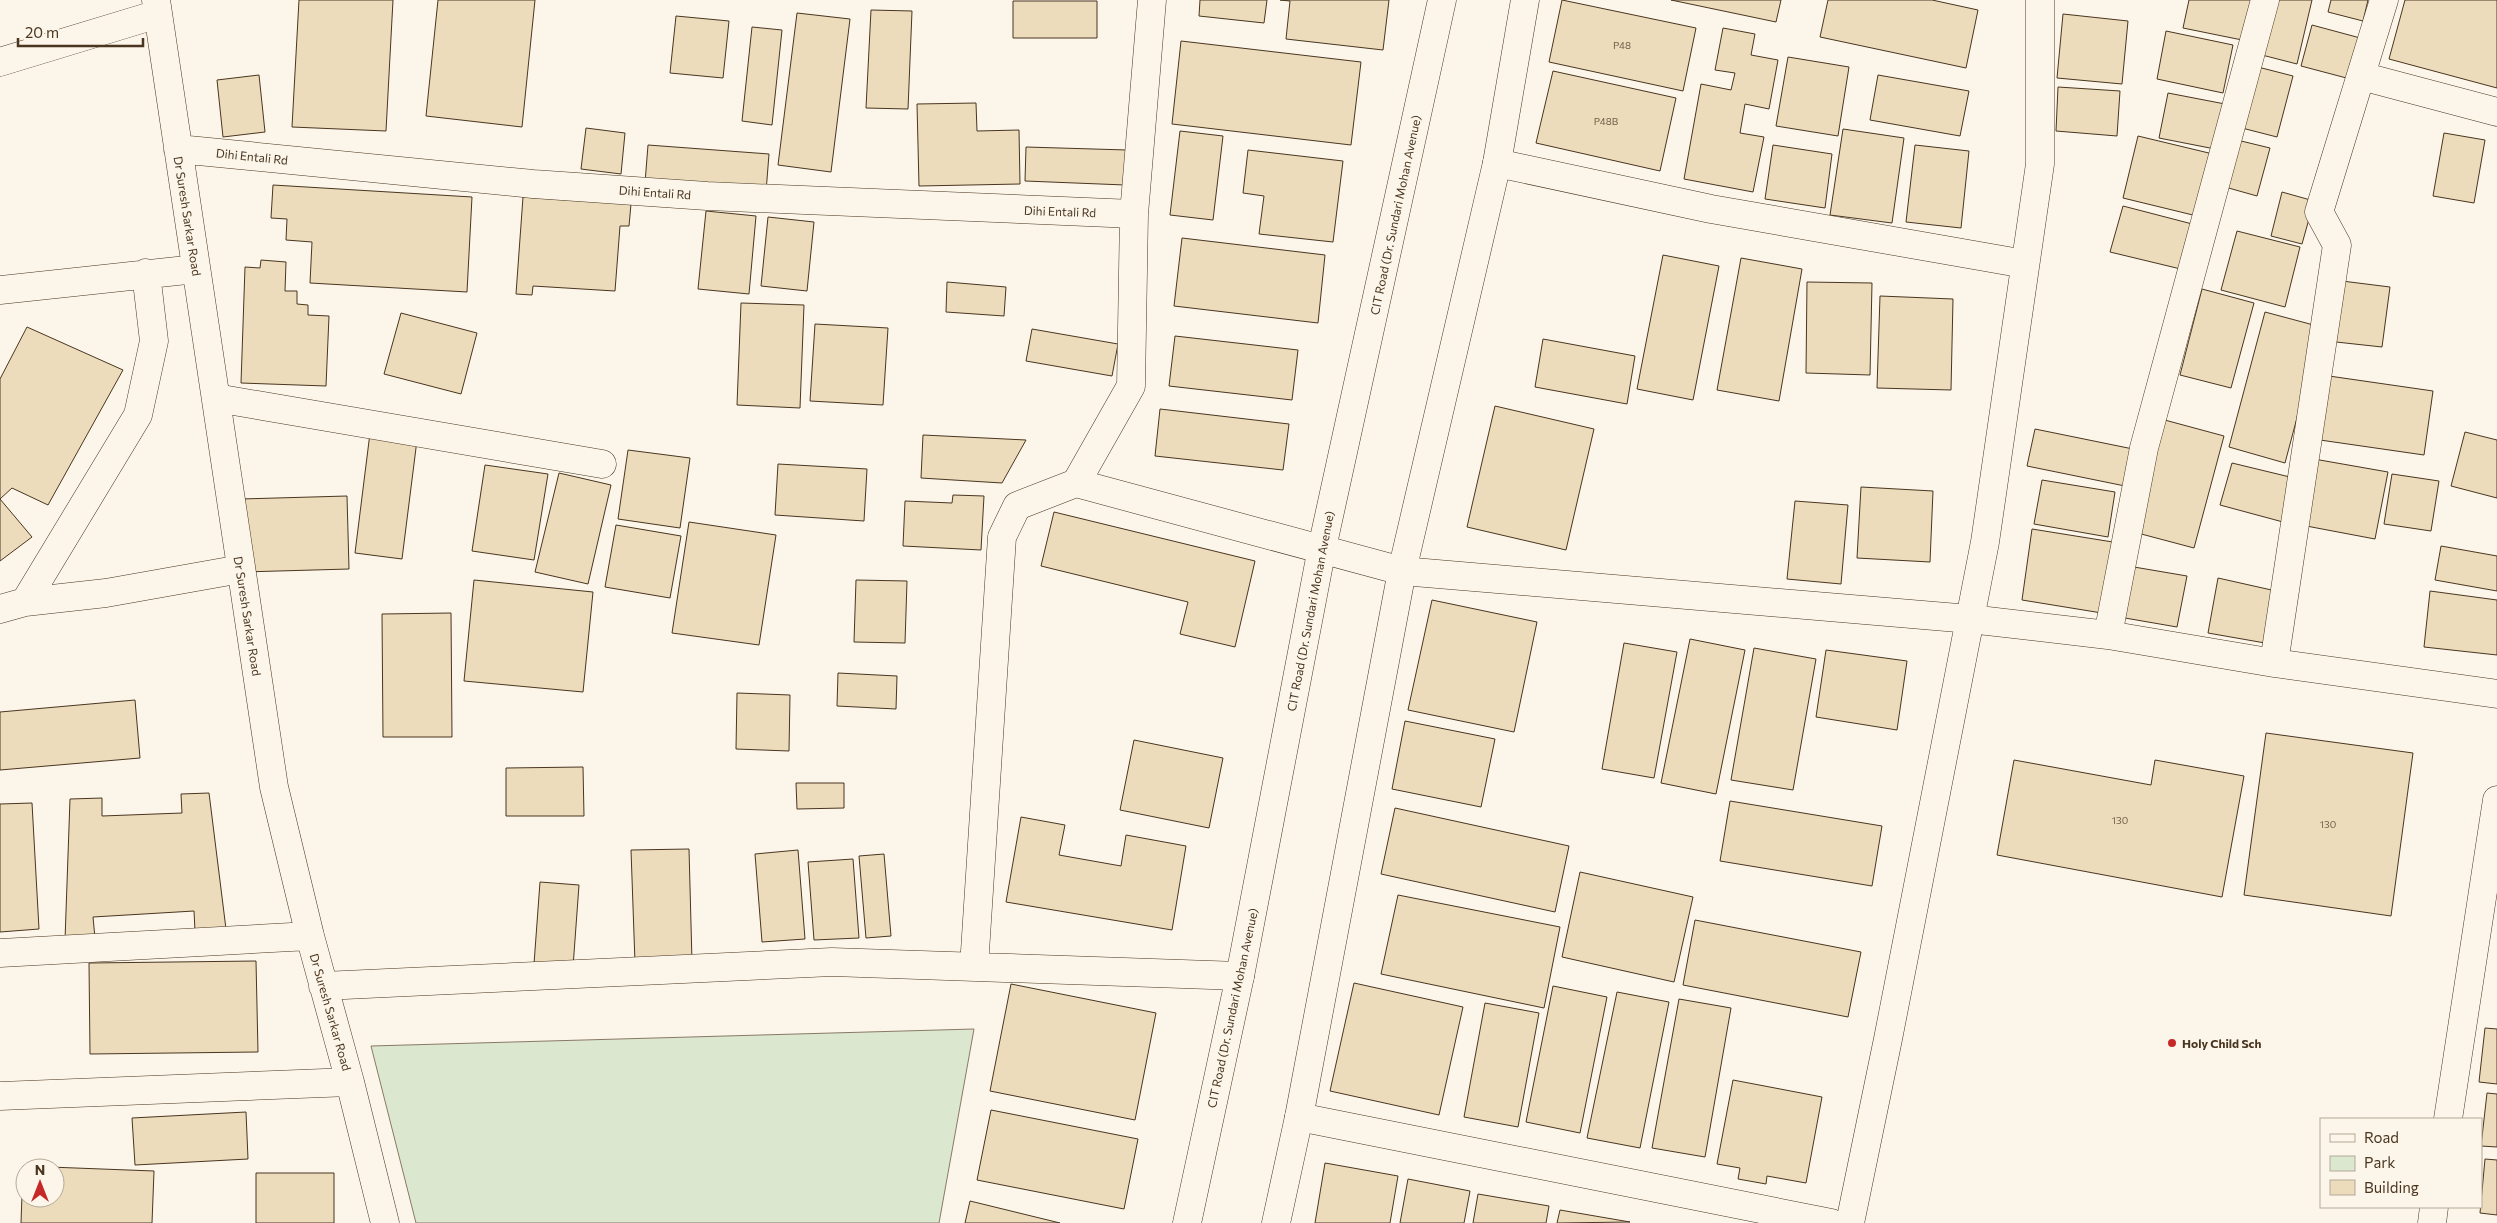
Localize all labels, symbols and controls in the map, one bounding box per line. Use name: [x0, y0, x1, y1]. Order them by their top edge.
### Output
scale bar: [18, 15, 142, 47]
text: 20 m: [25, 23, 59, 41]
house number: P48: [1613, 39, 1631, 51]
street label: CIT Road (Dr. Sundari Mohan Avenue): [1367, 114, 1423, 316]
house number: P48B: [1594, 115, 1619, 127]
street label: Dihi Entali Rd: [215, 145, 289, 167]
street label: Dr Suresh Sarkar Road: [172, 155, 204, 277]
street label: Dihi Entali Rd: [618, 182, 692, 202]
street label: Dihi Entali Rd: [1024, 203, 1096, 219]
street label: CIT Road (Dr. Sundari Mohan Avenue): [1284, 510, 1336, 712]
street label: Dr Suresh Sarkar Road: [232, 555, 264, 677]
house number: 130: [2112, 814, 2128, 826]
house number: 130: [2320, 818, 2336, 830]
street label: CIT Road (Dr. Sundari Mohan Avenue): [1204, 907, 1260, 1109]
street label: Dr Suresh Sarkar Road: [308, 952, 354, 1072]
place label: Holy Child Sch: [2182, 1036, 2261, 1050]
marker: Holy Child Sch: [2166, 1037, 2178, 1049]
legend: [2320, 1118, 2482, 1208]
text: Road: [2364, 1128, 2399, 1146]
text: Park: [2364, 1153, 2395, 1171]
north arrow: [15, 1158, 65, 1208]
text: N: [35, 1161, 45, 1178]
text: Building: [2364, 1178, 2419, 1196]

